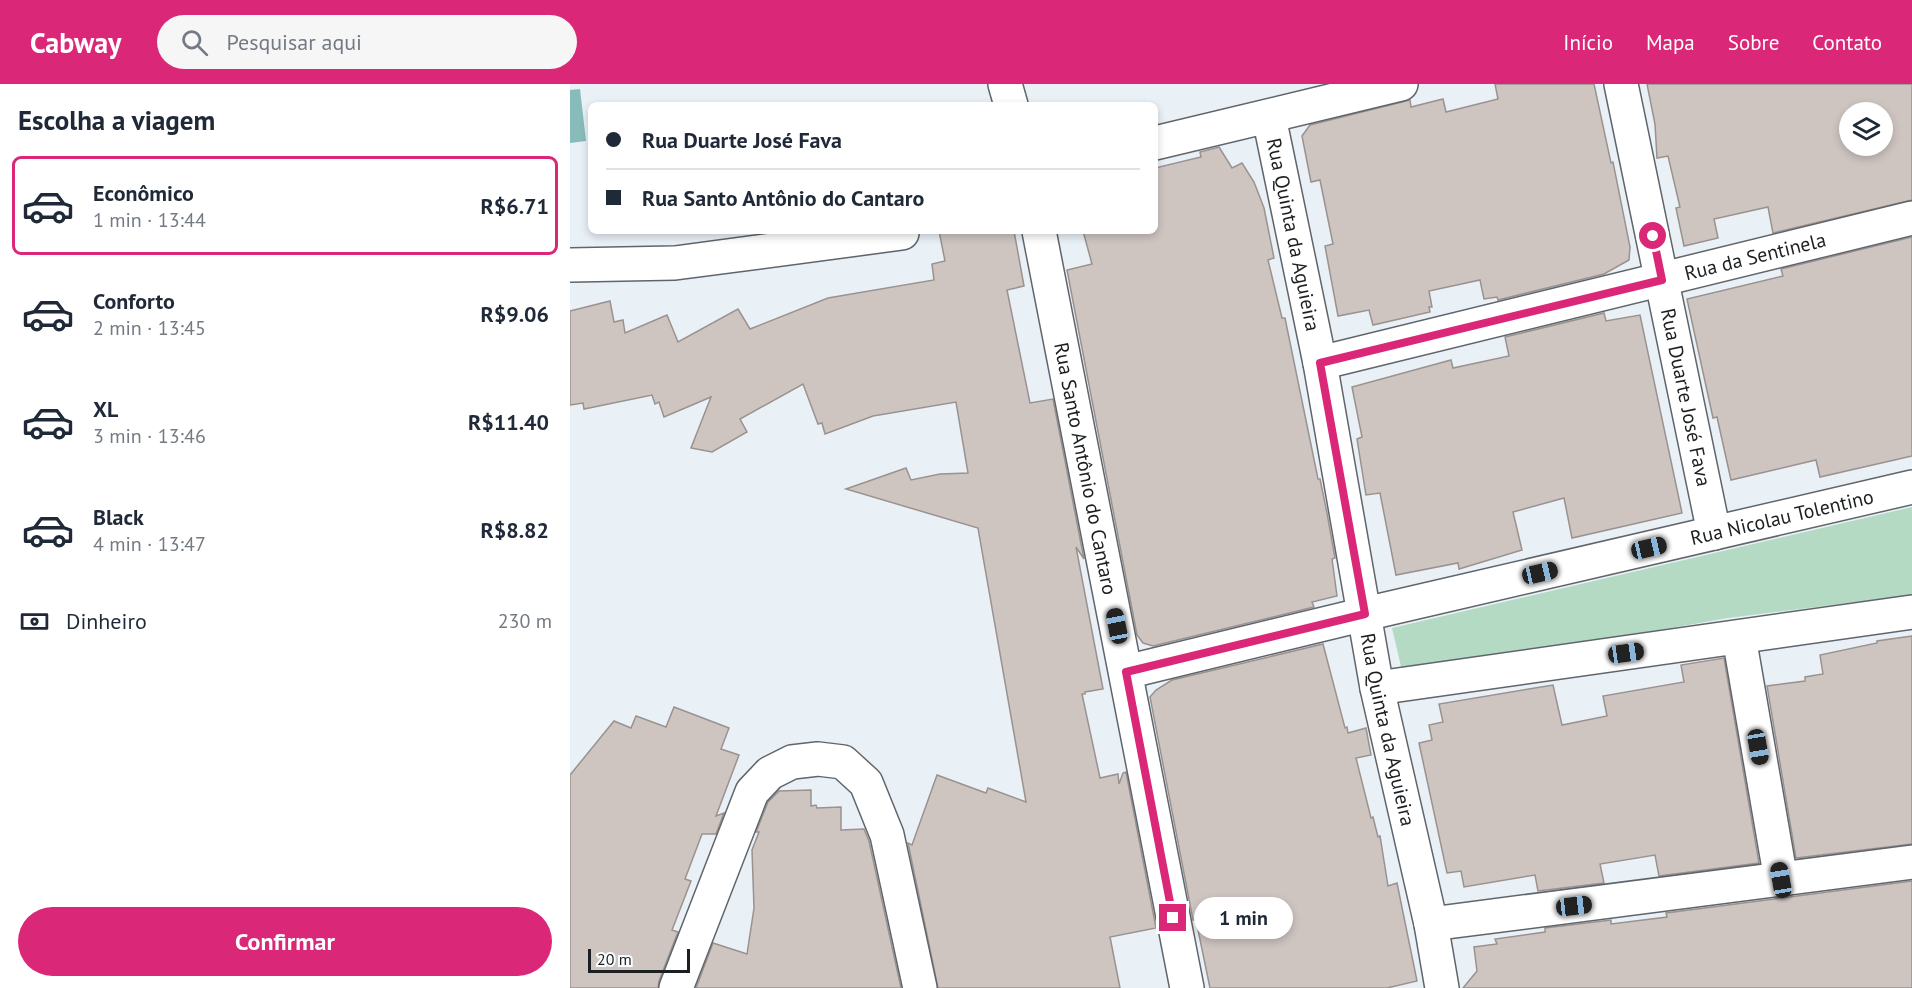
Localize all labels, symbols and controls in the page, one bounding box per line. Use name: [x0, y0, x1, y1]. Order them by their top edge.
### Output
search box: [157, 15, 577, 69]
text: Cabway: [30, 24, 121, 61]
icon: search: [178, 26, 211, 59]
text: Pesquisar aqui: [226, 28, 362, 56]
text: Início: [1563, 29, 1613, 56]
text: Mapa: [1646, 29, 1695, 56]
text: Sobre: [1728, 29, 1779, 56]
text: Contato: [1812, 29, 1882, 56]
map controls: [1839, 102, 1893, 156]
button: layers: [1839, 102, 1893, 156]
text: Escolha a viagem: [18, 103, 215, 137]
text: Rua Duarte José Fava: [642, 126, 842, 154]
street label: Rua Quinta da Aguieira: [1261, 136, 1326, 333]
icon: car: [21, 179, 75, 233]
text: Econômico: [93, 179, 194, 207]
text: Rua Santo Antônio do Cantaro: [642, 184, 924, 212]
text: R$6.71: [480, 192, 549, 220]
text: 1 min · 13:44: [93, 207, 206, 233]
route start: [1639, 222, 1666, 249]
street label: Rua da Sentinela: [1682, 227, 1828, 286]
icon: car: [21, 287, 75, 341]
text: Conforto: [93, 287, 175, 315]
text: R$9.06: [480, 300, 549, 328]
street label: Rua Duarte José Fava: [1655, 306, 1717, 489]
text: 2 min · 13:45: [93, 315, 206, 341]
street label: Rua Santo Antônio do Cantaro: [1048, 340, 1123, 597]
icon: car: [21, 395, 75, 449]
text: XL: [93, 395, 118, 423]
text: R$11.40: [468, 408, 549, 436]
text: 3 min · 13:46: [93, 423, 206, 449]
street label: Rua Nicolau Tolentino: [1688, 483, 1876, 551]
icon: car: [21, 503, 75, 557]
text: Black: [93, 503, 144, 531]
text: R$8.82: [480, 516, 549, 544]
text: 4 min · 13:47: [93, 531, 206, 557]
car: [1629, 535, 1669, 561]
car: [1520, 560, 1560, 586]
icon: cash: [18, 605, 51, 638]
text: Dinheiro: [66, 607, 147, 635]
car: [1105, 607, 1129, 645]
text: 230 m: [498, 608, 552, 634]
street label: Rua Quinta da Aguieira: [1355, 631, 1421, 828]
car: [1607, 642, 1645, 664]
car: [1746, 728, 1770, 766]
car: [1769, 861, 1793, 899]
car: [1555, 895, 1593, 917]
callout: 1 min: [1194, 897, 1293, 939]
route end: [1159, 904, 1186, 931]
text: 1 min: [1219, 905, 1268, 931]
button: Confirmar: [18, 907, 552, 976]
scale bar: [588, 946, 690, 974]
text: 20 m: [597, 949, 632, 969]

